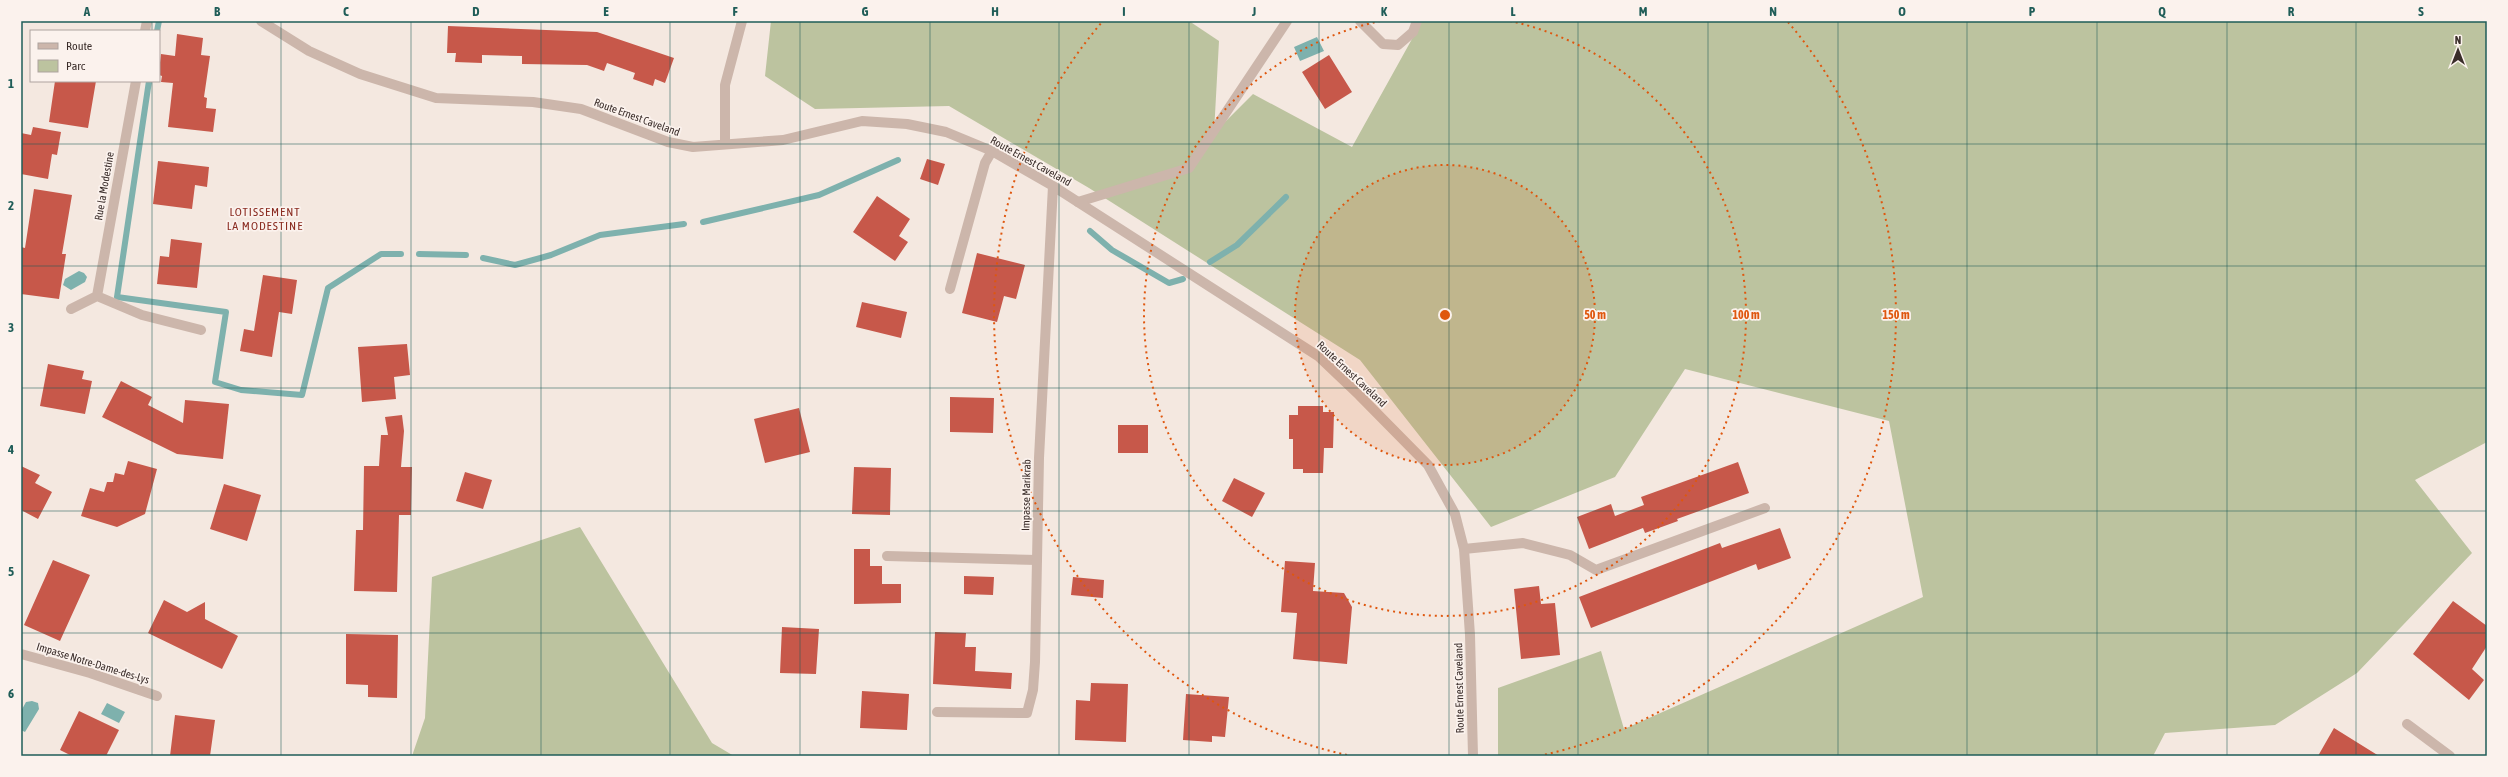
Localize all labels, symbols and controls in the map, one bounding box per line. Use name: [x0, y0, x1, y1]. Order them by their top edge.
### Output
text: A: [83, 4, 91, 19]
text: B: [214, 4, 221, 19]
text: C: [343, 4, 349, 19]
text: D: [472, 4, 480, 19]
text: E: [603, 4, 609, 19]
text: F: [732, 4, 738, 19]
text: G: [862, 4, 869, 19]
text: H: [991, 4, 999, 19]
text: I: [1122, 4, 1126, 19]
text: J: [1251, 4, 1256, 19]
text: K: [1381, 4, 1388, 19]
text: L: [1510, 4, 1516, 19]
text: M: [1639, 4, 1648, 19]
text: N: [1769, 4, 1777, 19]
text: O: [1898, 4, 1906, 19]
text: P: [2029, 4, 2036, 19]
text: Q: [2158, 4, 2166, 19]
text: R: [2288, 4, 2295, 19]
text: S: [2418, 4, 2424, 19]
legend: [30, 30, 160, 82]
north arrow: [2438, 30, 2478, 70]
text: N: [2455, 34, 2461, 46]
text: Route: [66, 39, 92, 53]
text: Parc: [66, 59, 86, 73]
text: 1: [8, 76, 14, 91]
street label: Route Ernest Caveland: [592, 96, 682, 138]
street label: Route Ernest Caveland: [989, 134, 1073, 188]
street label: Rue la Modestine: [92, 151, 116, 221]
text: 2: [8, 198, 14, 213]
district label: LOTISSEMENT LA MODESTINE: [227, 205, 303, 233]
centre of rings: [1438, 308, 1452, 322]
text: 50 m: [1584, 308, 1606, 322]
text: 100 m: [1732, 308, 1760, 322]
text: 150 m: [1882, 308, 1910, 322]
text: 3: [8, 320, 14, 335]
street label: Route Ernest Caveland: [1315, 339, 1389, 409]
text: 4: [7, 442, 14, 457]
street label: Impasse Marikrab: [1019, 459, 1033, 531]
text: 5: [8, 564, 14, 579]
street label: Impasse Notre-Dame-des-Lys: [35, 640, 151, 686]
street label: Route Ernest Caveland: [1452, 643, 1466, 733]
text: 6: [8, 686, 14, 701]

